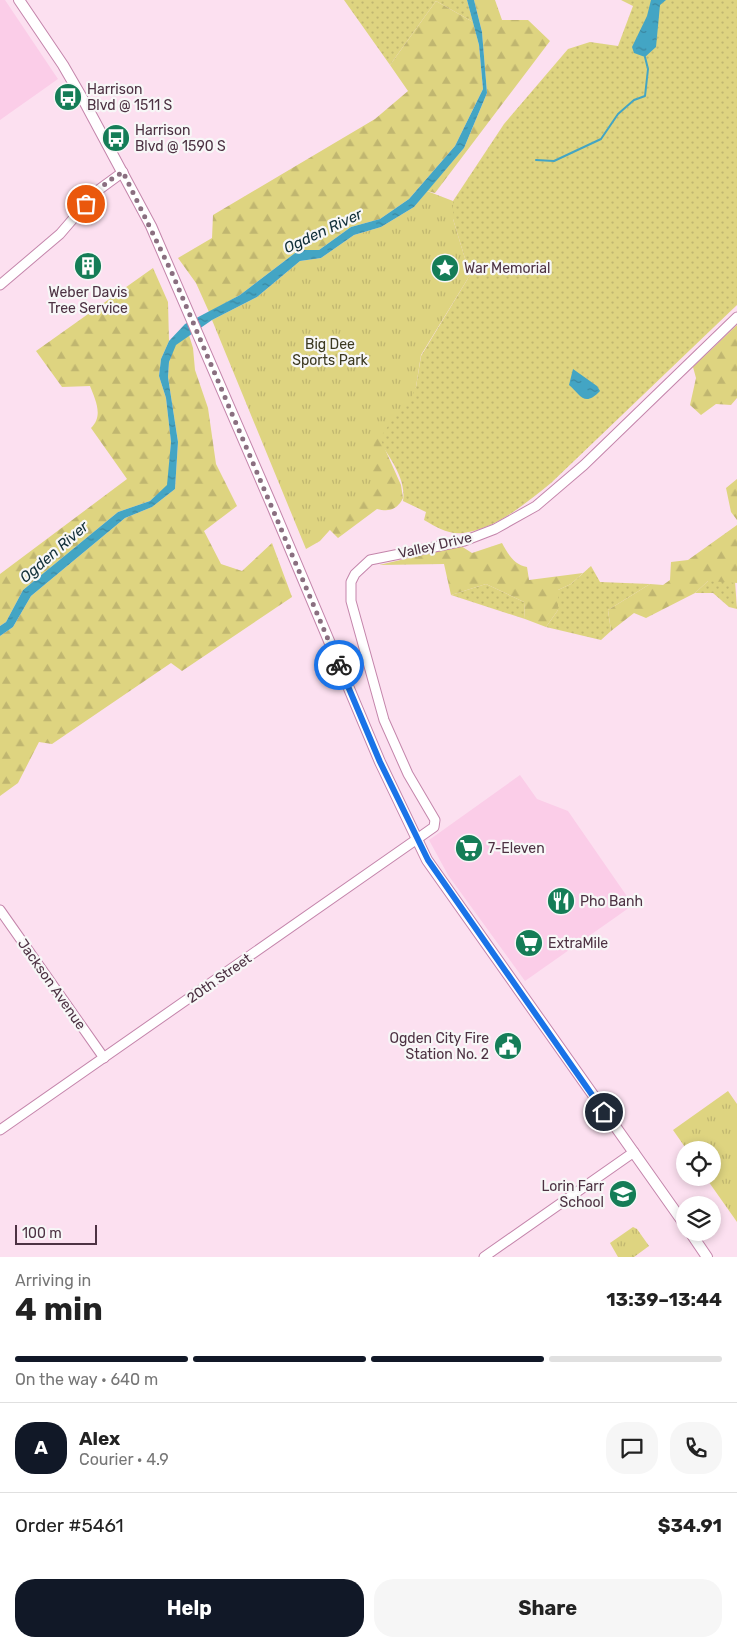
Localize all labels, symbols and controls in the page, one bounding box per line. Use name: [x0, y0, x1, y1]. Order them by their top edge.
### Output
place label: Harrison Blvd @ 1511 S: [87, 81, 173, 114]
bus stop icon: Harrison Blvd @ 1511 S: [53, 82, 83, 112]
place label: Harrison Blvd @ 1590 S: [135, 122, 226, 155]
bus stop icon: Harrison Blvd @ 1590 S: [101, 123, 131, 153]
pin: [65, 183, 107, 225]
icon: bag: [72, 190, 100, 218]
water label: Ogden River: [281, 204, 366, 257]
building icon: Weber Davis Tree Service: [73, 251, 103, 281]
place icon: War Memorial: [430, 253, 460, 283]
place label: War Memorial: [464, 260, 550, 277]
place label: Weber Davis Tree Service: [48, 284, 128, 317]
park label: Big Dee Sports Park: [292, 336, 369, 369]
water label: Ogden River: [16, 517, 93, 587]
street label: Valley Drive: [397, 529, 474, 562]
courier: [314, 640, 364, 690]
icon: bike: [325, 651, 353, 679]
supermarket icon: 7-Eleven: [454, 833, 484, 863]
place label: 7-Eleven: [488, 840, 545, 857]
restaurant icon: Pho Banh: [546, 886, 576, 916]
place label: Pho Banh: [580, 893, 643, 910]
supermarket icon: ExtraMile: [514, 928, 544, 958]
place label: ExtraMile: [548, 935, 608, 952]
street label: Jackson Avenue: [14, 936, 89, 1033]
street label: 20th Street: [184, 950, 255, 1007]
place label: Ogden City Fire Station No. 2: [390, 1030, 489, 1063]
public building icon: Ogden City Fire Station No. 2: [493, 1031, 523, 1061]
pin: [583, 1091, 625, 1133]
icon: home: [590, 1098, 618, 1126]
map controls: [676, 1141, 721, 1241]
button: locate: [676, 1141, 721, 1186]
place label: Lorin Farr School: [541, 1178, 605, 1211]
school or university icon: Lorin Farr School: [608, 1179, 638, 1209]
button: layers: [676, 1196, 721, 1241]
scale bar: [15, 1222, 98, 1245]
text: 100 m: [22, 1225, 62, 1242]
text: Arriving in: [15, 1271, 91, 1290]
text: 13:39–13:44: [606, 1288, 722, 1311]
text: 4 min: [15, 1290, 103, 1328]
text: On the way · 640 m: [15, 1370, 158, 1389]
button: chat: [606, 1422, 658, 1474]
button: phone: [670, 1422, 722, 1474]
text: Alex: [79, 1427, 120, 1450]
text: A: [34, 1436, 48, 1459]
text: Courier · 4.9: [79, 1450, 169, 1469]
text: Order #5461: [15, 1514, 124, 1537]
text: $34.91: [658, 1514, 722, 1537]
button: Help: [15, 1579, 364, 1637]
button: Share: [374, 1579, 722, 1637]

